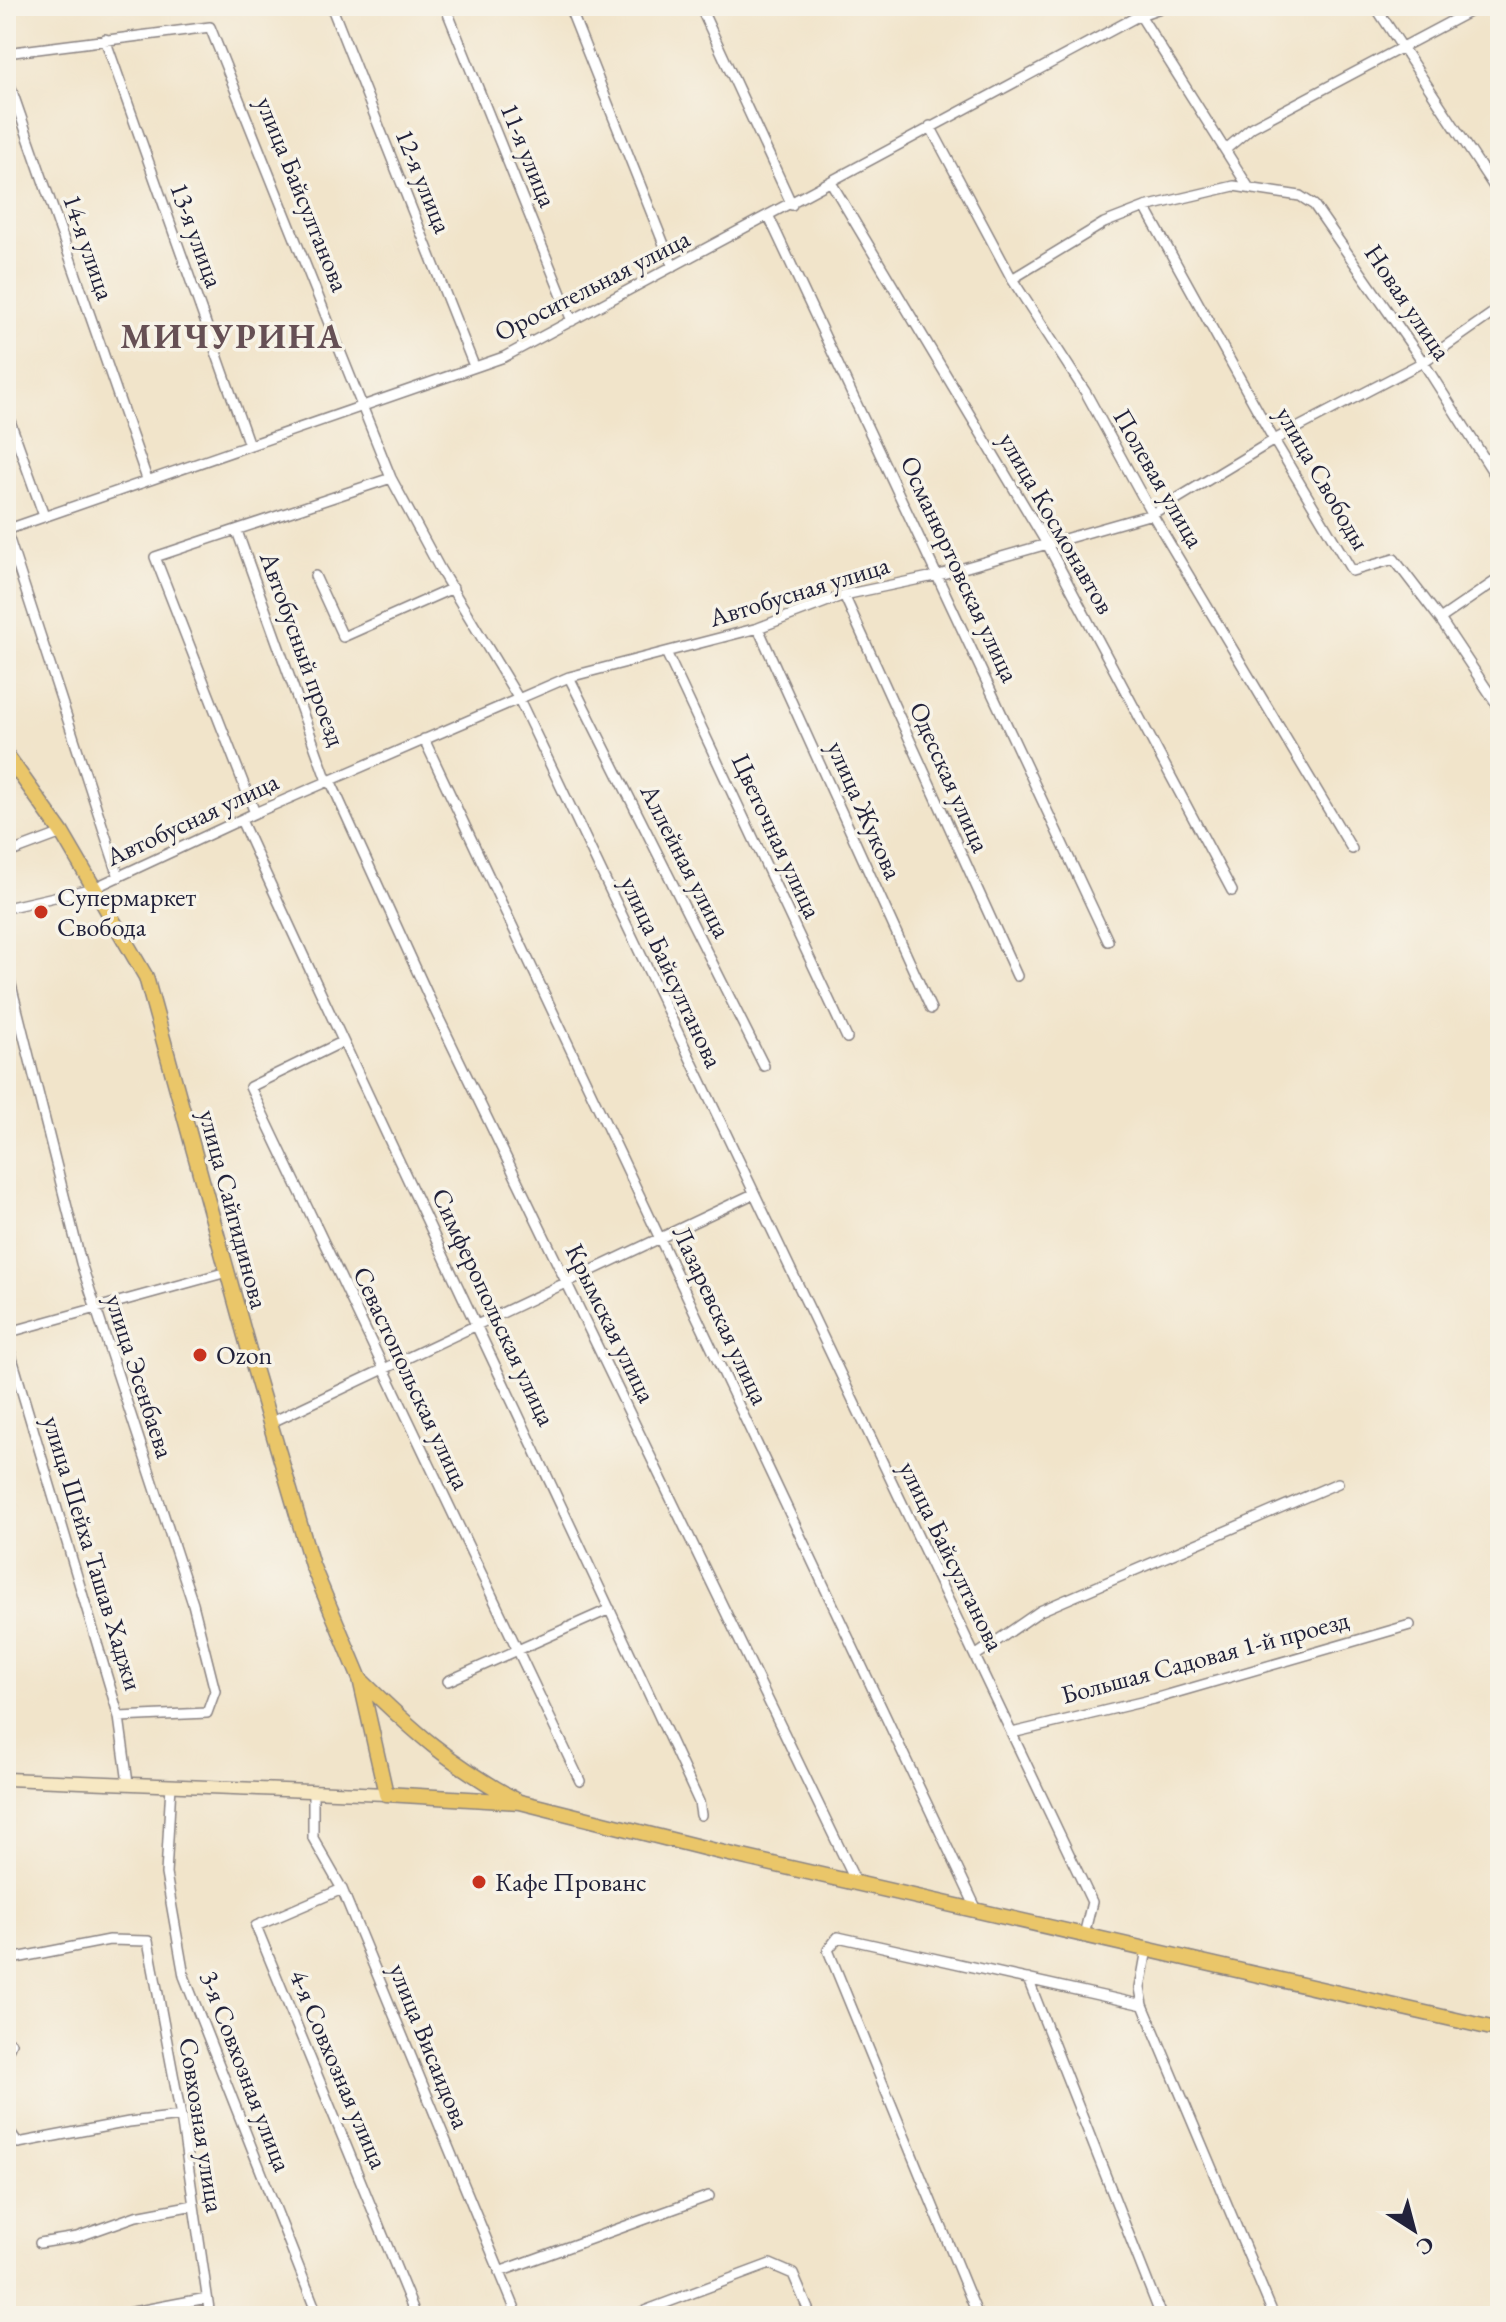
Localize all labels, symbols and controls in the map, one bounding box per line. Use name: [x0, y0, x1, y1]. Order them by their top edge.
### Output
street label: улица Байсултанова: [248, 91, 358, 297]
street label: 11-я улица: [493, 98, 566, 213]
street label: 12-я улица: [388, 124, 461, 239]
street label: 13-я улица: [162, 178, 232, 293]
street label: 14-я улица: [55, 190, 123, 305]
street label: Оросительная улица: [488, 221, 696, 349]
street label: Новая улица: [1357, 237, 1460, 367]
district label: МИЧУРИНА: [120, 314, 344, 358]
street label: улица Свободы: [1268, 400, 1378, 556]
street label: Полевая улица: [1105, 402, 1213, 554]
street label: улица Космонавтов: [991, 426, 1123, 620]
street label: Османюртовская улица: [893, 450, 1028, 688]
street label: Автобусный проезд: [252, 546, 354, 751]
street label: Автобусная улица: [704, 547, 894, 635]
street label: Одесская улица: [902, 696, 999, 858]
street label: улица Жукова: [819, 735, 911, 885]
street label: Цветочная улица: [724, 748, 830, 924]
street label: Автобусная улица: [99, 764, 284, 874]
street label: Аллейная улица: [632, 777, 740, 944]
street label: улица Байсултанова: [613, 871, 732, 1074]
place label: Супермаркет Свобода: [57, 880, 196, 944]
marker: Супермаркет Свобода: [32, 903, 50, 921]
street label: улица Сайгидинова: [191, 1106, 277, 1313]
street label: Симферопольская улица: [424, 1183, 564, 1432]
street label: Лазаревская улица: [665, 1220, 778, 1411]
street label: Крымская улица: [558, 1238, 664, 1409]
street label: Севастопольская улица: [345, 1261, 479, 1496]
street label: улица Эсенбаева: [98, 1290, 183, 1463]
place label: Ozon: [216, 1338, 273, 1372]
marker: Ozon: [191, 1346, 209, 1364]
street label: улица Шейха Ташав Хаджи: [35, 1412, 151, 1695]
street label: улица Байсултанова: [891, 1455, 1013, 1657]
street label: Большая Садовая 1-й проезд: [1057, 1602, 1353, 1712]
place label: Кафе Прованс: [495, 1865, 647, 1899]
marker: Кафе Прованс: [470, 1873, 488, 1891]
street label: улица Висаидова: [381, 1958, 479, 2134]
street label: 4-я Совхозная улица: [282, 1964, 396, 2174]
street label: 3-я Совхозная улица: [193, 1966, 299, 2176]
street label: Совхозная улица: [173, 2035, 231, 2215]
north arrow: [1374, 2190, 1454, 2270]
text: С: [1411, 2229, 1440, 2262]

